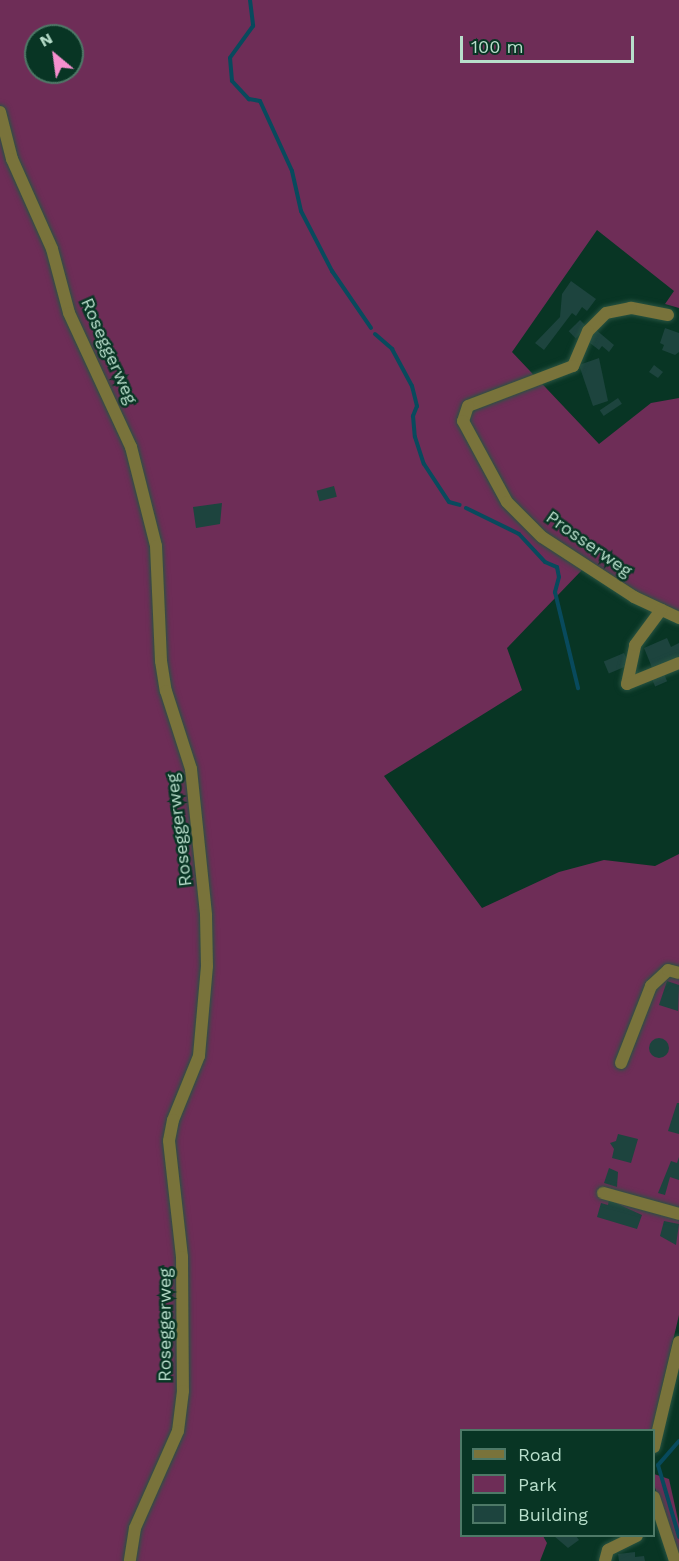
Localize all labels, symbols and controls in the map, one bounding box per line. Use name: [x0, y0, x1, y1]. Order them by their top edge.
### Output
north arrow: [24, 24, 84, 84]
scale bar: [463, 24, 637, 62]
text: N: [36, 28, 56, 51]
text: 100 m: [471, 36, 524, 57]
street label: Roseggerweg: [76, 295, 142, 407]
street label: Prosserweg: [542, 506, 636, 582]
street label: Roseggerweg: [161, 772, 197, 888]
street label: Roseggerweg: [154, 1268, 176, 1382]
legend: [460, 1429, 655, 1537]
text: Road: [518, 1444, 562, 1465]
text: Park: [518, 1474, 557, 1495]
text: Building: [518, 1504, 588, 1525]

